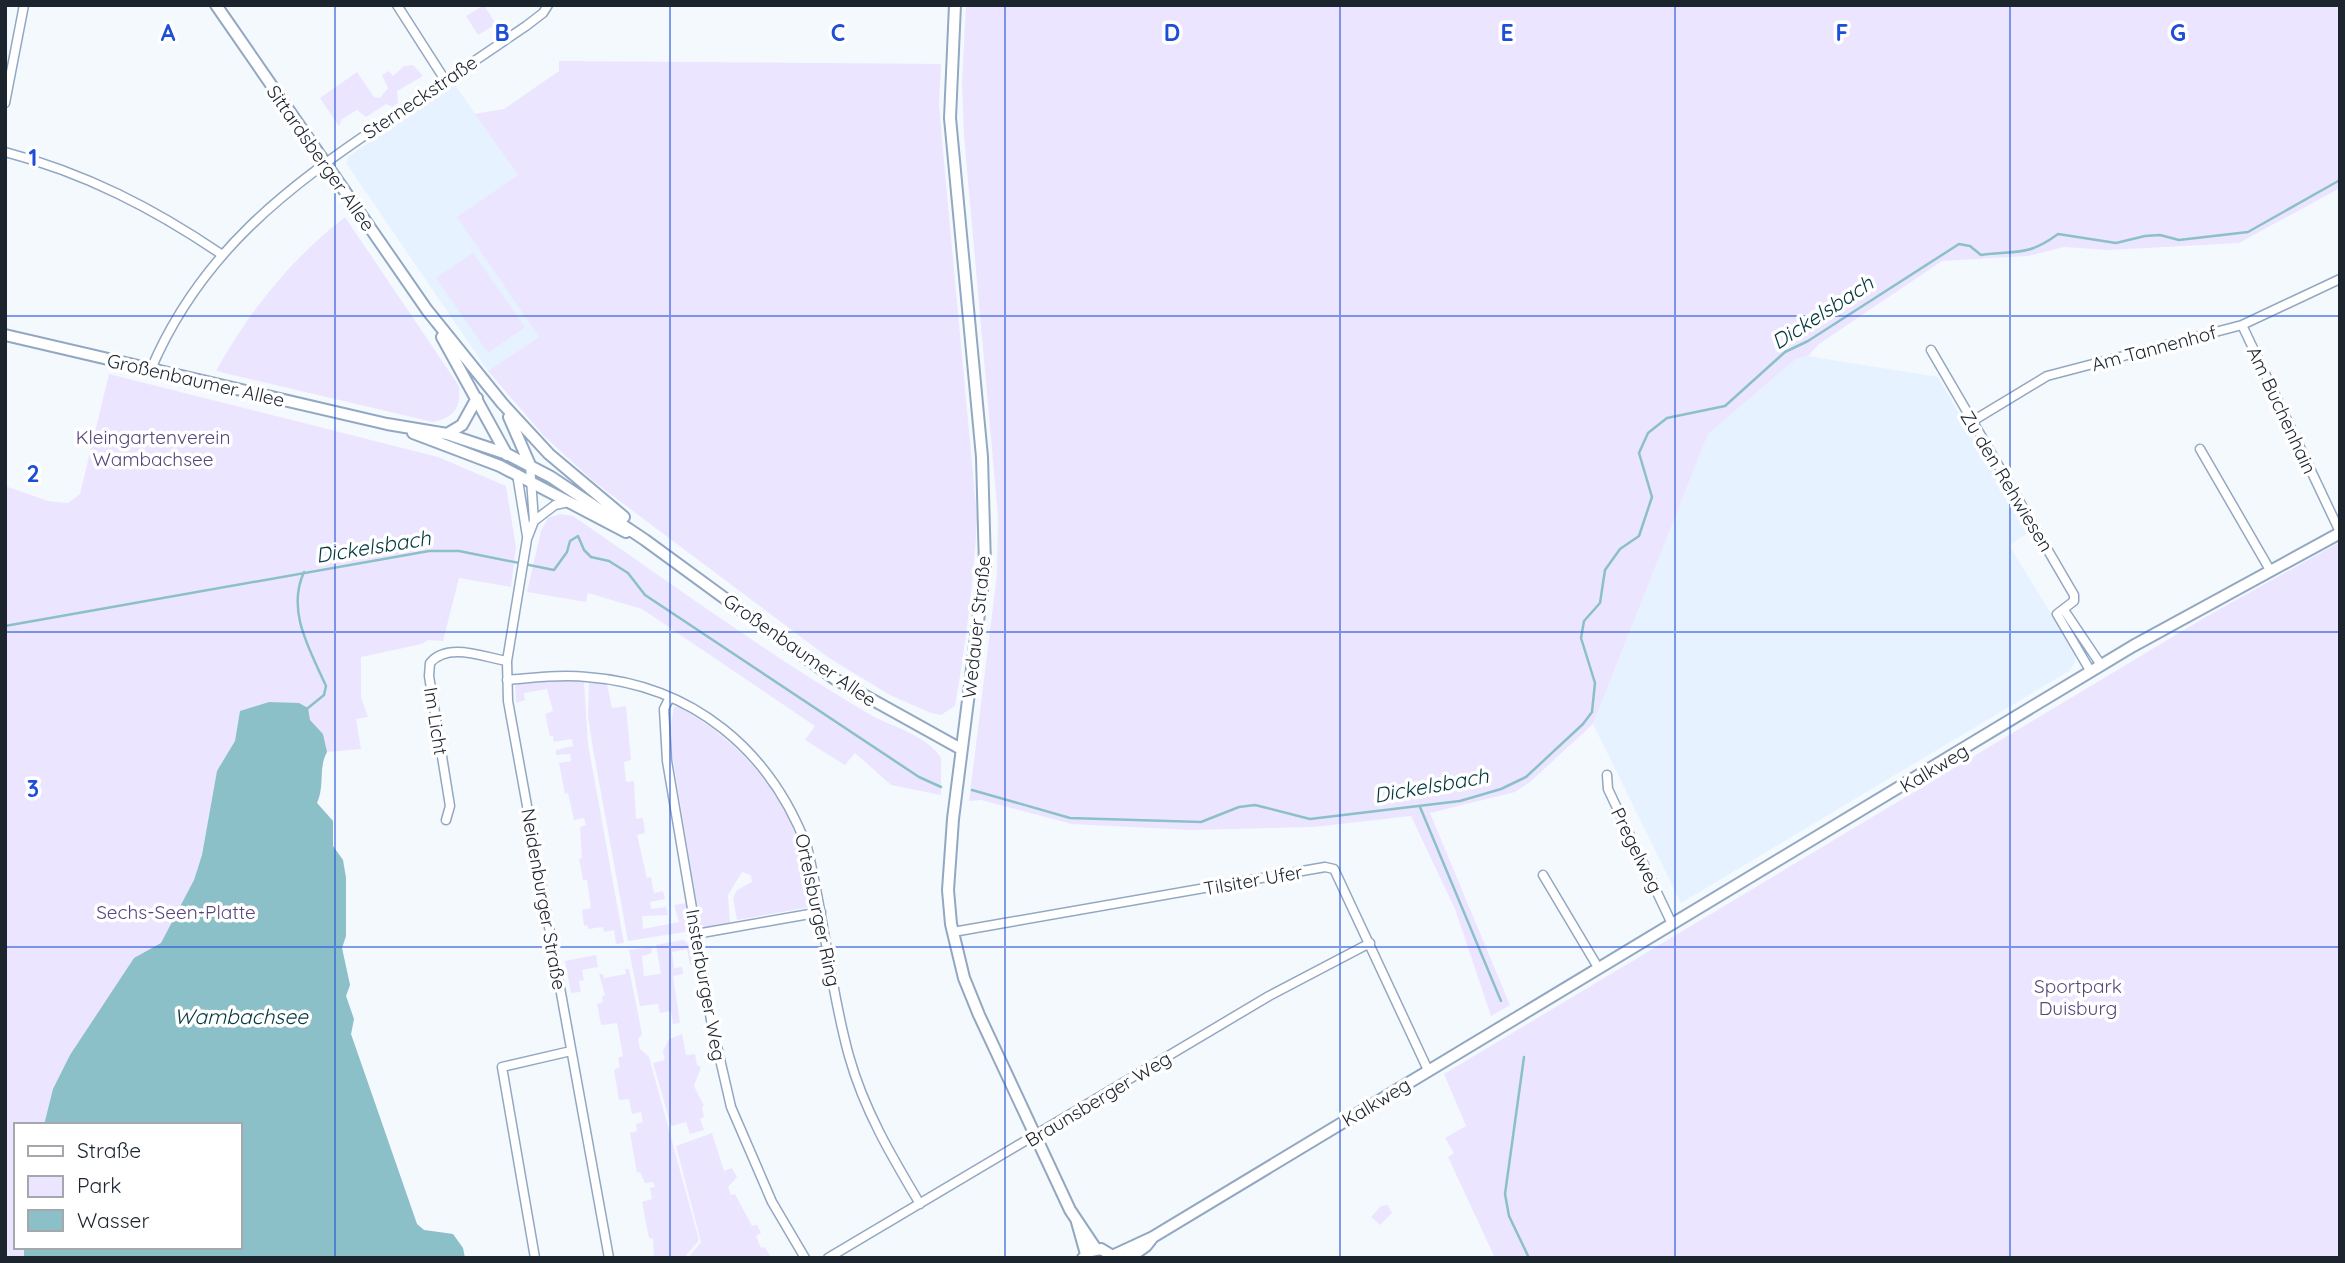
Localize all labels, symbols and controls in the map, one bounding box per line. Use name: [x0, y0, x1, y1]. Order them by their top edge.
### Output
text: A: [161, 18, 176, 47]
text: B: [494, 18, 510, 47]
text: C: [831, 18, 845, 47]
text: D: [1164, 18, 1180, 47]
text: E: [1500, 18, 1514, 47]
text: F: [1836, 18, 1848, 47]
text: G: [2170, 18, 2186, 47]
street label: Sterneckstraße: [358, 50, 482, 144]
street label: Sittardsberger Allee: [262, 80, 380, 236]
text: 1: [29, 143, 37, 172]
water label: Dickelsbach: [1766, 269, 1879, 355]
street label: Am Tannenhof: [2089, 320, 2219, 376]
street label: Am Buchenhain: [2242, 343, 2322, 477]
street label: Großenbaumer Allee: [105, 348, 287, 412]
street label: Zu den Rehwiesen: [1955, 406, 2059, 556]
park label: Kleingartenverein Wambachsee: [76, 425, 230, 471]
text: 2: [26, 459, 40, 488]
water label: Dickelsbach: [314, 524, 433, 568]
street label: Wedauer Straße: [957, 554, 995, 700]
street label: Großenbaumer Allee: [719, 588, 881, 712]
street label: Im Licht: [419, 685, 453, 757]
street label: Kalkweg: [1895, 738, 1973, 798]
water label: Dickelsbach: [1372, 762, 1491, 808]
text: 3: [27, 774, 39, 803]
street label: Pregelweg: [1606, 803, 1668, 897]
street label: Neidenburger Straße: [516, 806, 572, 992]
street label: Ortelsburger Ring: [790, 831, 846, 989]
street label: Tilsiter Ufer: [1202, 859, 1305, 901]
park label: Sechs-Seen-Platte: [96, 900, 256, 924]
street label: Insterburger Weg: [681, 907, 731, 1063]
park label: Sportpark Duisburg: [2034, 974, 2122, 1020]
water label: Wambachsee: [174, 1003, 309, 1029]
street label: Braunsberger Weg: [1021, 1046, 1175, 1152]
street label: Kalkweg: [1337, 1072, 1415, 1132]
legend: [14, 1123, 242, 1249]
text: Straße: [77, 1137, 141, 1163]
text: Park: [77, 1172, 121, 1198]
text: Wasser: [77, 1207, 149, 1233]

